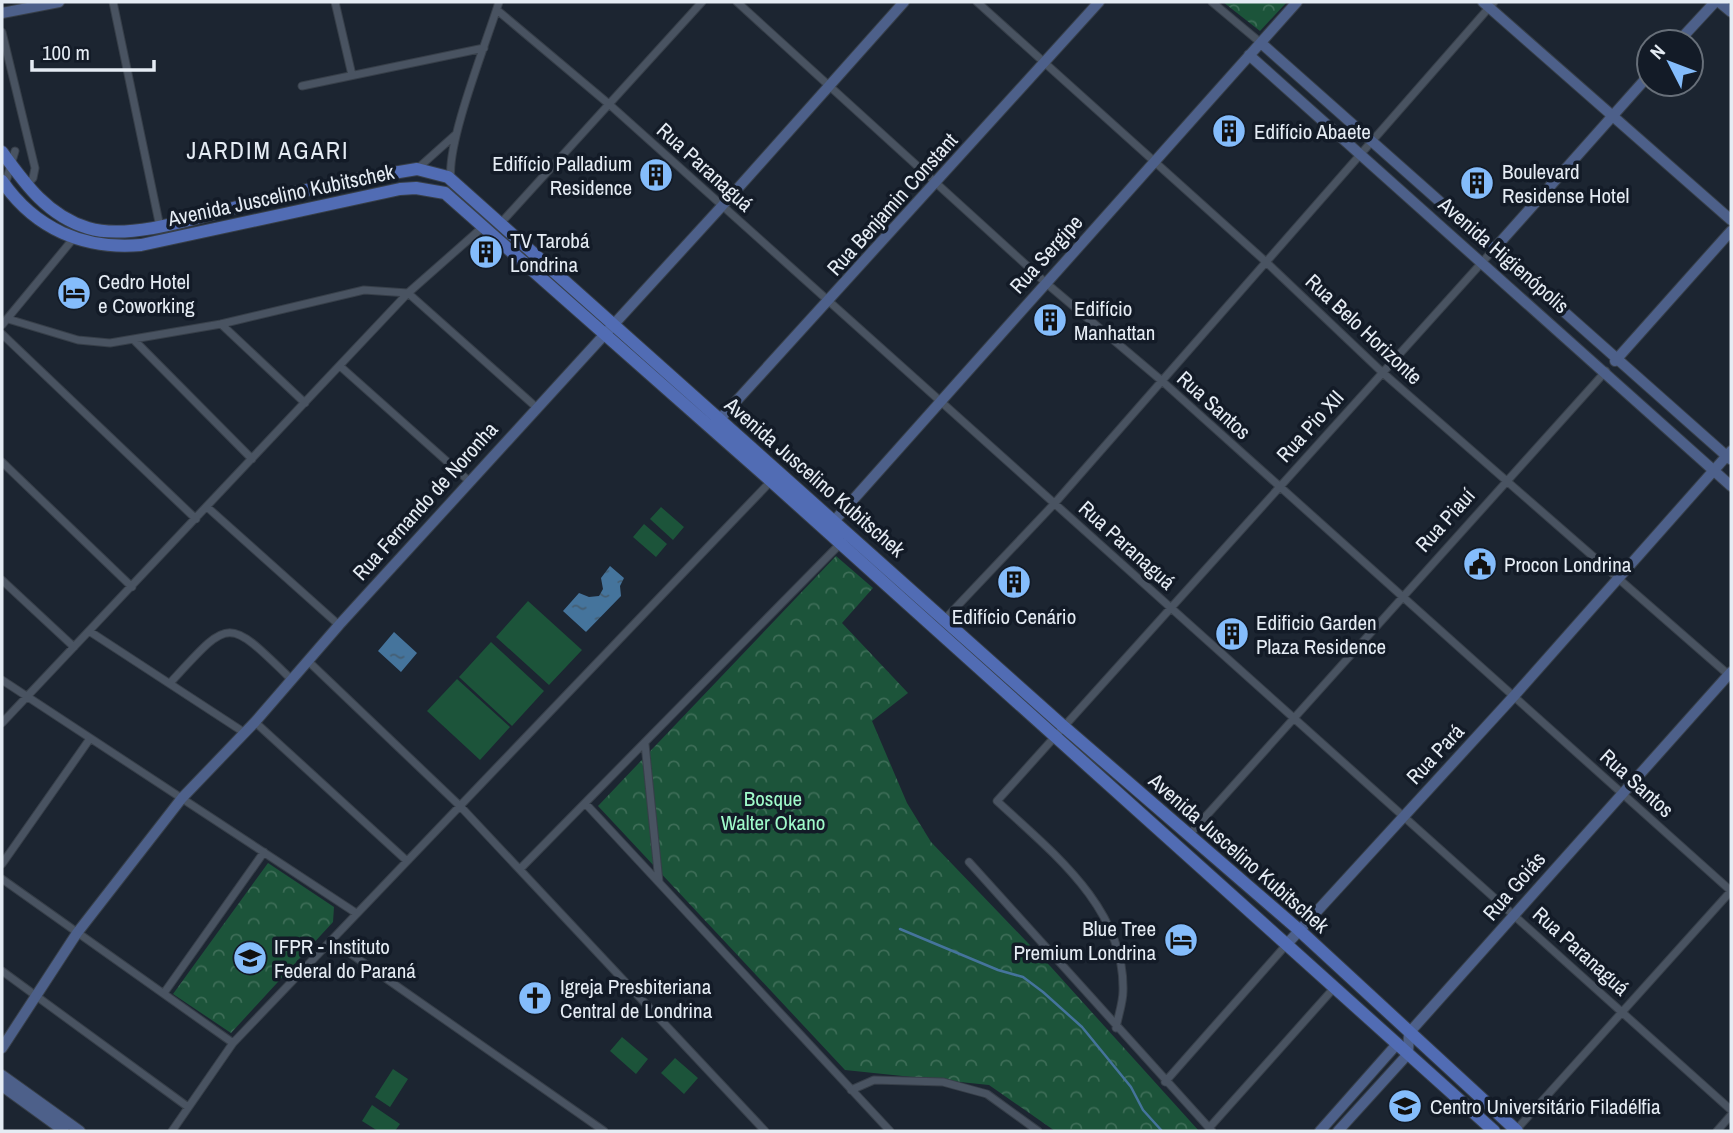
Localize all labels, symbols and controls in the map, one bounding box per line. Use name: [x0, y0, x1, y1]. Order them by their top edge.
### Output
scale bar: [32, 28, 154, 72]
north arrow: [1635, 28, 1705, 98]
text: 100 m: [42, 38, 90, 67]
text: N: [1644, 39, 1671, 65]
building icon: Edifício Abaete: [1210, 112, 1248, 150]
street label: Rua Paranaguá: [650, 116, 760, 218]
place label: Edifício Abaete: [1254, 117, 1371, 146]
street label: Rua Benjamin Constant: [820, 126, 964, 282]
district label: JARDIM AGARI: [187, 134, 349, 166]
place label: Edifício Palladium Residence: [492, 149, 632, 202]
building icon: Edifício Palladium Residence: [637, 156, 675, 194]
street label: Avenida Juscelino Kubitschek: [164, 157, 397, 233]
place label: Boulevard Residense Hotel: [1502, 157, 1629, 210]
building icon: Boulevard Residense Hotel: [1458, 164, 1496, 202]
street label: Avenida Higienópolis: [1432, 189, 1576, 320]
street label: Rua Sergipe: [1003, 208, 1089, 300]
place label: TV Tarobá Londrina: [510, 226, 590, 279]
building icon: TV Tarobá Londrina: [467, 233, 505, 271]
place label: Cedro Hotel e Coworking: [98, 267, 195, 320]
street label: Rua Belo Horizonte: [1299, 267, 1429, 391]
hotel icon: Cedro Hotel e Coworking: [55, 274, 93, 312]
place label: Edifício Manhattan: [1074, 294, 1155, 347]
building icon: Edifício Manhattan: [1031, 301, 1069, 339]
street label: Rua Santos: [1171, 364, 1257, 446]
street label: Rua Pio XII: [1270, 384, 1350, 468]
street label: Avenida Juscelino Kubitschek: [718, 390, 912, 564]
street label: Rua Fernando de Noronha: [346, 415, 504, 587]
street label: Rua Piauí: [1409, 482, 1482, 558]
street label: Rua Paranaguá: [1072, 494, 1182, 596]
public building icon: Procon Londrina: [1461, 545, 1499, 583]
place label: Procon Londrina: [1504, 550, 1632, 579]
building icon: Edifício Cenário: [995, 563, 1033, 601]
place label: Edifício Cenário: [952, 602, 1076, 631]
place label: Edificio Garden Plaza Residence: [1256, 608, 1386, 661]
building icon: Edificio Garden Plaza Residence: [1213, 615, 1251, 653]
street label: Rua Pará: [1400, 717, 1471, 790]
street label: Rua Santos: [1594, 742, 1680, 824]
street label: Avenida Juscelino Kubitschek: [1142, 766, 1336, 940]
park label: Bosque Walter Okano: [721, 784, 825, 837]
street label: Rua Goiás: [1476, 845, 1552, 927]
street label: Rua Paranaguá: [1526, 900, 1636, 1002]
place label: Blue Tree Premium Londrina: [1013, 914, 1156, 967]
hotel icon: Blue Tree Premium Londrina: [1162, 921, 1200, 959]
place label: IFPR - Instituto Federal do Paraná: [274, 932, 416, 985]
school or university icon: IFPR - Instituto Federal do Paraná: [231, 939, 269, 977]
place label: Igreja Presbiteriana Central de Londrina: [560, 972, 713, 1025]
church icon: Igreja Presbiteriana Central de Londrina: [516, 979, 554, 1017]
school or university icon: Centro Universitário Filadélfia: [1386, 1087, 1424, 1125]
place label: Centro Universitário Filadélfia: [1430, 1092, 1661, 1121]

